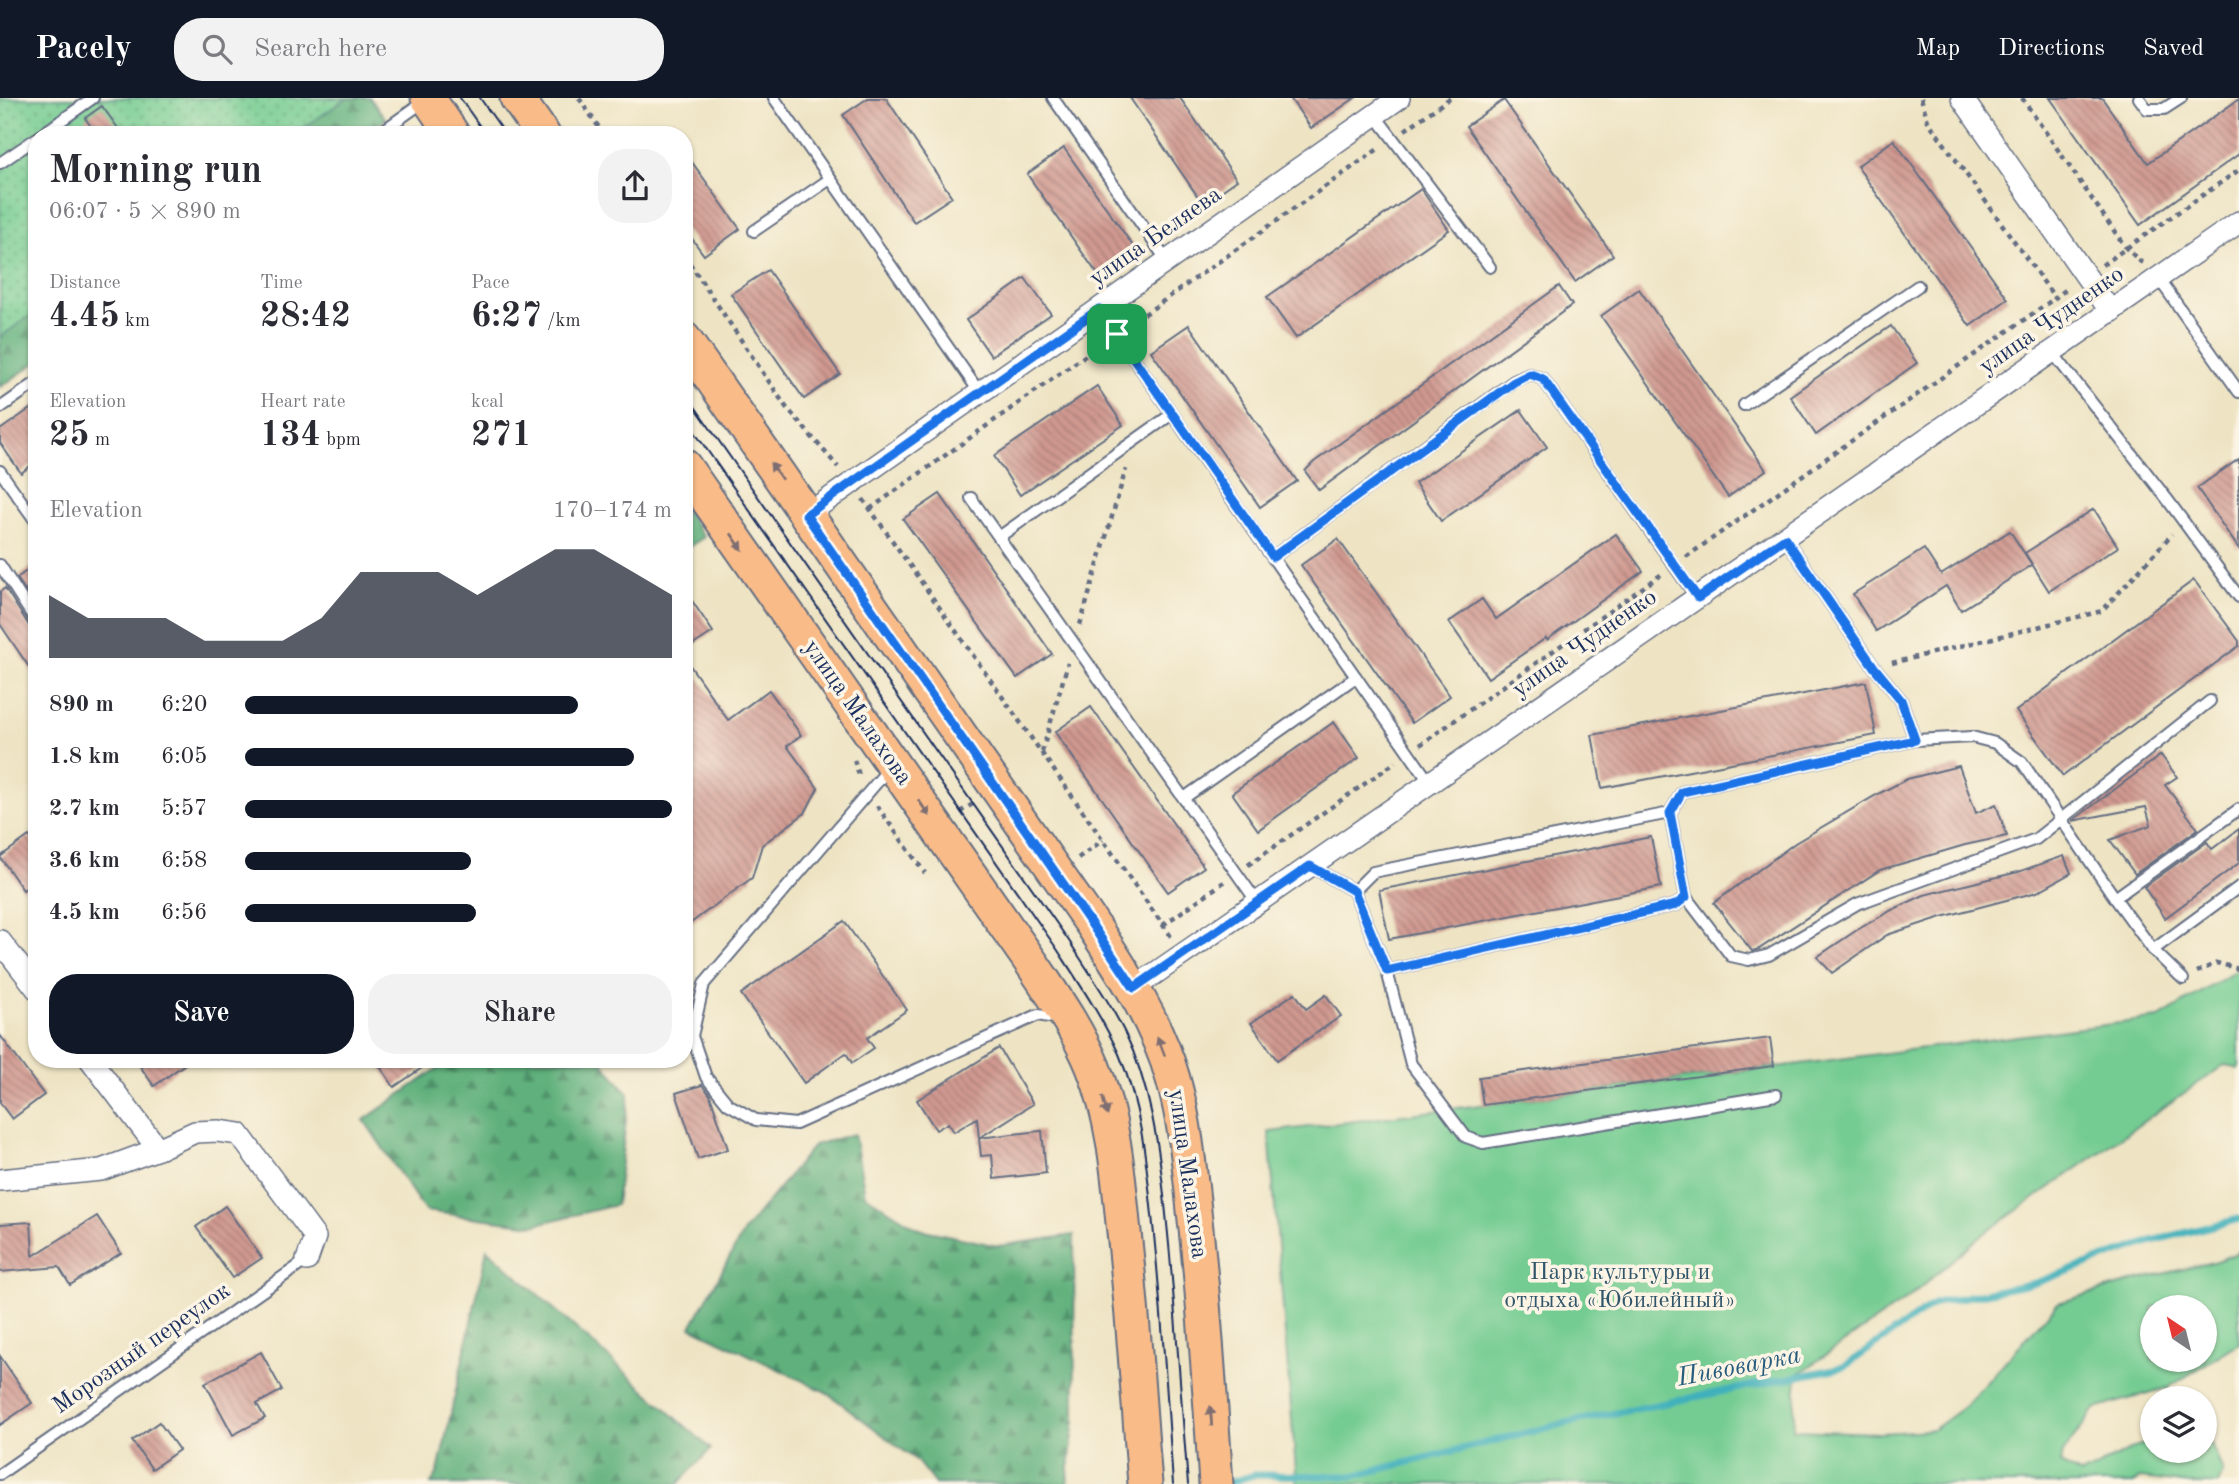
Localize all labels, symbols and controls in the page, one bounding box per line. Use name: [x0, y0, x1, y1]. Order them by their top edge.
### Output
search box: [174, 18, 664, 81]
icon: search: [198, 30, 236, 68]
text: Pacely: [35, 33, 132, 66]
text: Search here: [254, 36, 387, 62]
text: Map: [1916, 37, 1960, 61]
text: Directions: [1998, 37, 2105, 61]
text: Saved: [2143, 37, 2204, 61]
button: share: [598, 149, 672, 223]
text: Morning run: [49, 153, 262, 191]
street label: улица Беляева: [1086, 183, 1227, 291]
text: 06:07 · 5 × 890 m: [49, 200, 241, 223]
street label: улица Чудненко: [1975, 262, 2129, 380]
text: Distance: [49, 274, 121, 293]
text: Time: [260, 274, 303, 293]
text: Pace: [471, 274, 510, 293]
text: 4.45: [49, 299, 120, 334]
text: 28:42: [260, 299, 351, 334]
text: 6:27: [471, 299, 542, 334]
pin: [1087, 304, 1147, 364]
text: km: [120, 312, 150, 331]
text: /km: [542, 312, 581, 331]
icon: arrive: [1098, 315, 1136, 353]
text: Elevation: [49, 393, 126, 412]
text: Heart rate: [260, 393, 345, 412]
text: kcal: [471, 393, 504, 412]
text: 25: [49, 418, 90, 453]
text: 134: [260, 418, 321, 453]
text: 271: [471, 418, 532, 453]
text: m: [90, 431, 110, 450]
text: bpm: [321, 431, 361, 450]
one-way arrow: [769, 461, 782, 481]
text: Elevation: [49, 499, 143, 522]
text: 170–174 m: [553, 499, 672, 522]
one-way arrow: [730, 533, 744, 551]
street label: улица Чудненко: [1508, 585, 1662, 703]
street label: улица Малахова: [798, 636, 916, 790]
text: 890 m: [49, 693, 114, 716]
text: 6:20: [161, 693, 207, 716]
text: 1.8 km: [49, 745, 120, 768]
text: 6:05: [161, 745, 207, 768]
text: 2.7 km: [49, 797, 120, 820]
text: 5:57: [161, 797, 207, 820]
one-way arrow: [917, 799, 931, 817]
text: 3.6 km: [49, 849, 120, 872]
text: 6:58: [161, 849, 207, 872]
text: 4.5 km: [49, 901, 120, 924]
text: 6:56: [161, 901, 207, 924]
button: Save: [49, 974, 354, 1054]
button: Share: [368, 974, 672, 1054]
one-way arrow: [1156, 1036, 1167, 1057]
street label: улица Малахова: [1163, 1088, 1211, 1261]
one-way arrow: [1100, 1095, 1111, 1117]
park label: Парк культуры и отдыха «Юбилейный»: [1504, 1261, 1736, 1313]
street label: Морозный переулок: [49, 1279, 235, 1419]
north arrow: [2140, 1295, 2217, 1372]
map controls: [2140, 1295, 2217, 1463]
water label: Пивоварка: [1674, 1342, 1803, 1392]
button: layers: [2140, 1386, 2217, 1463]
one-way arrow: [1205, 1405, 1216, 1427]

